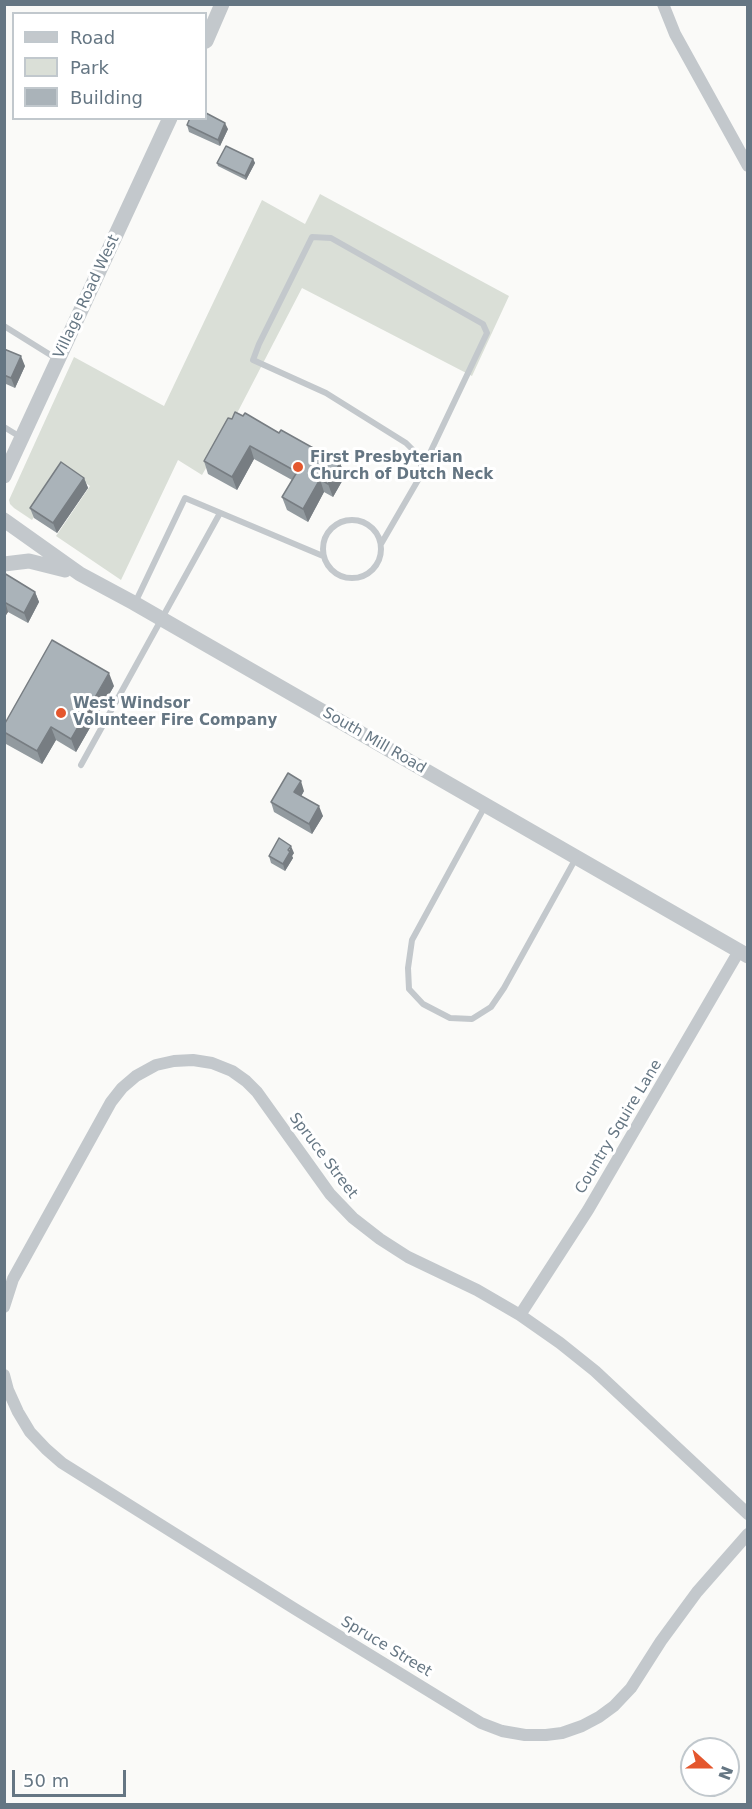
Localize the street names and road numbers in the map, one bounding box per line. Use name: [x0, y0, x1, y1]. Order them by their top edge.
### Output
street label: Village Road West: [50, 232, 124, 362]
street label: South Mill Road: [319, 704, 429, 778]
street label: Country Squire Lane: [572, 1057, 666, 1197]
street label: Spruce Street: [285, 1110, 361, 1202]
street label: Spruce Street: [337, 1613, 435, 1681]

